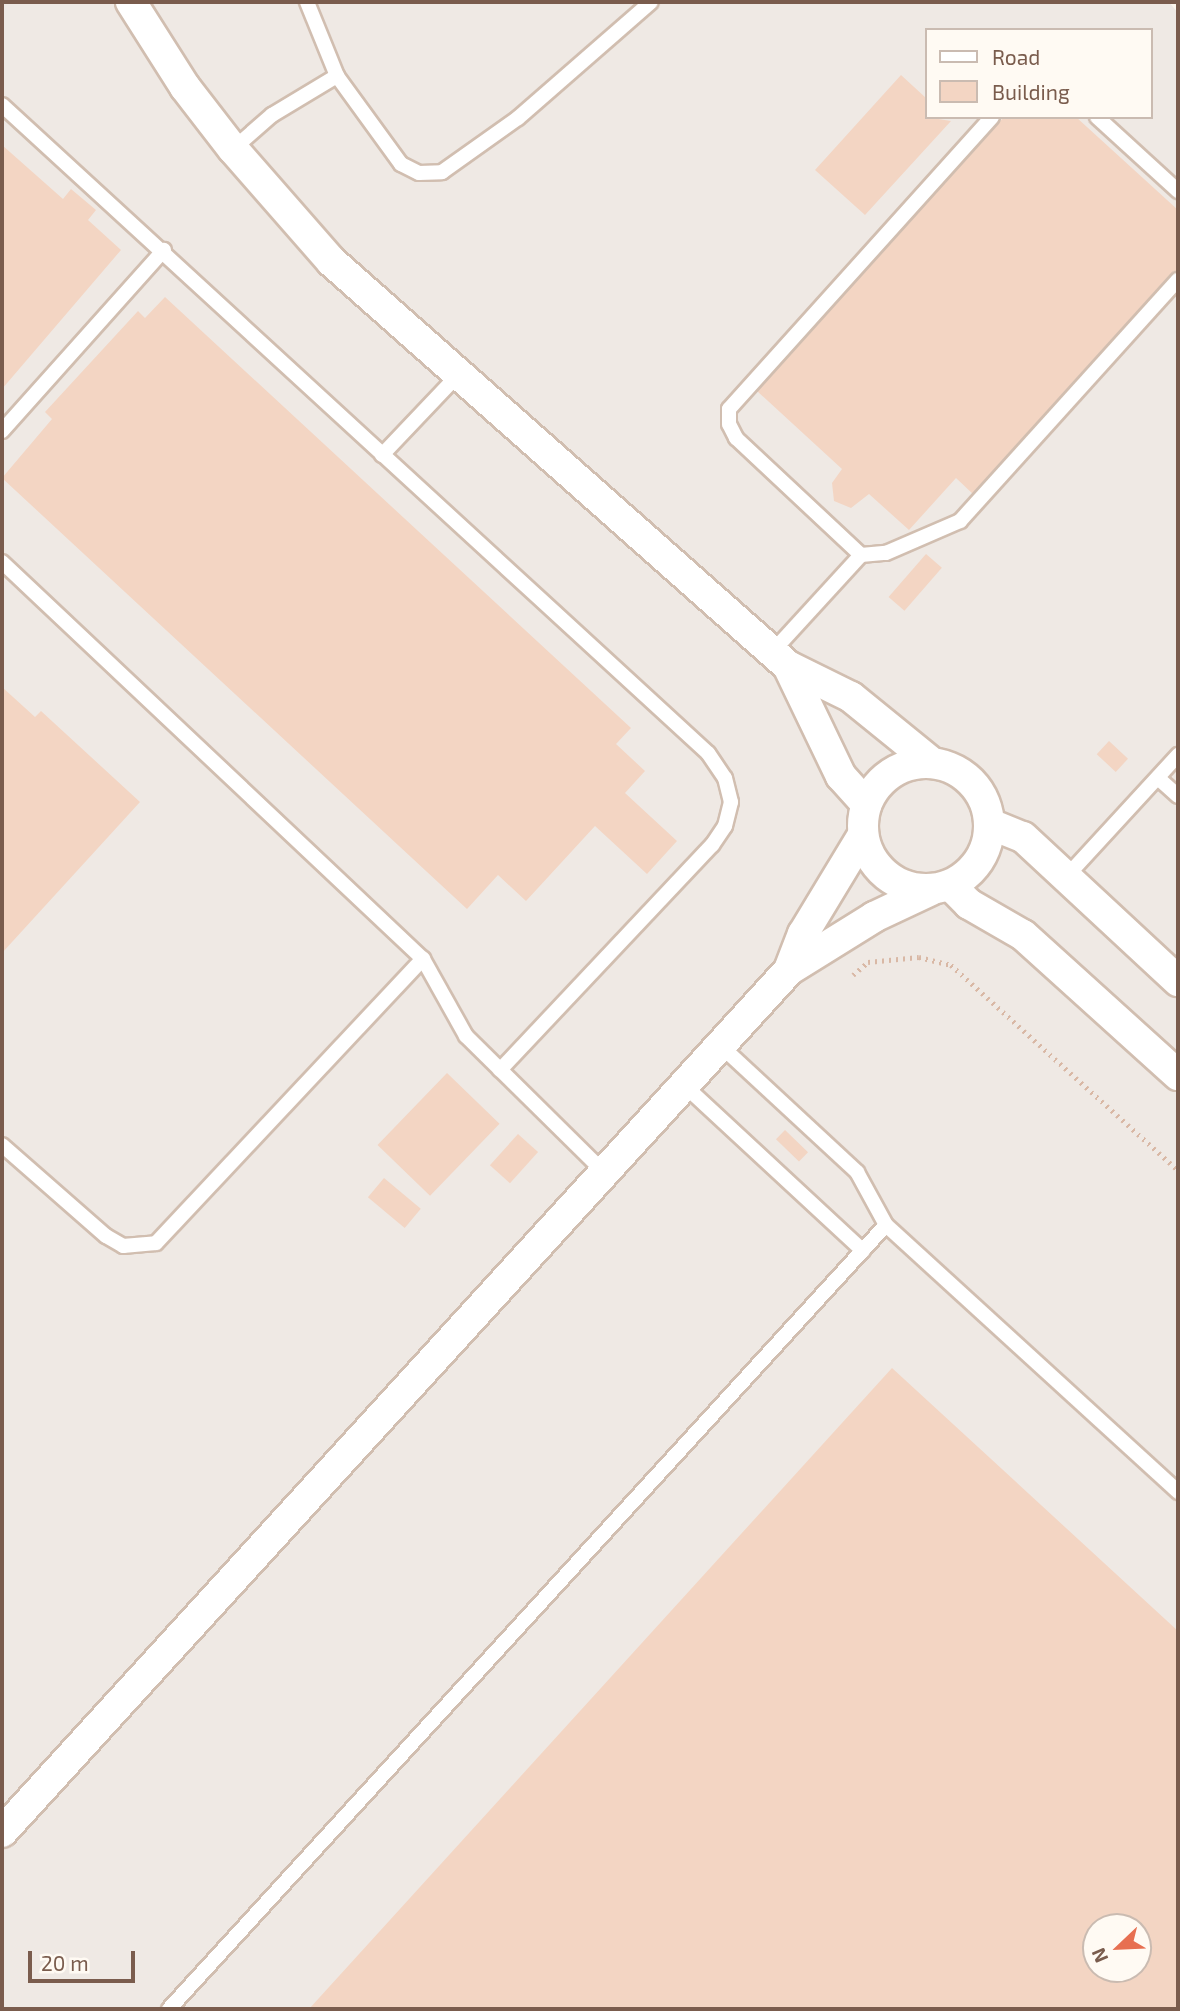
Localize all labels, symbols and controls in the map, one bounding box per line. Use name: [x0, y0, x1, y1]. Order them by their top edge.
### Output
legend: [925, 28, 1152, 119]
text: Road: [992, 44, 1040, 69]
text: Building: [992, 79, 1070, 104]
north arrow: [1082, 1913, 1152, 1983]
scale bar: [32, 1938, 138, 1982]
text: N: [1086, 1945, 1112, 1966]
text: 20 m: [41, 1950, 89, 1975]

